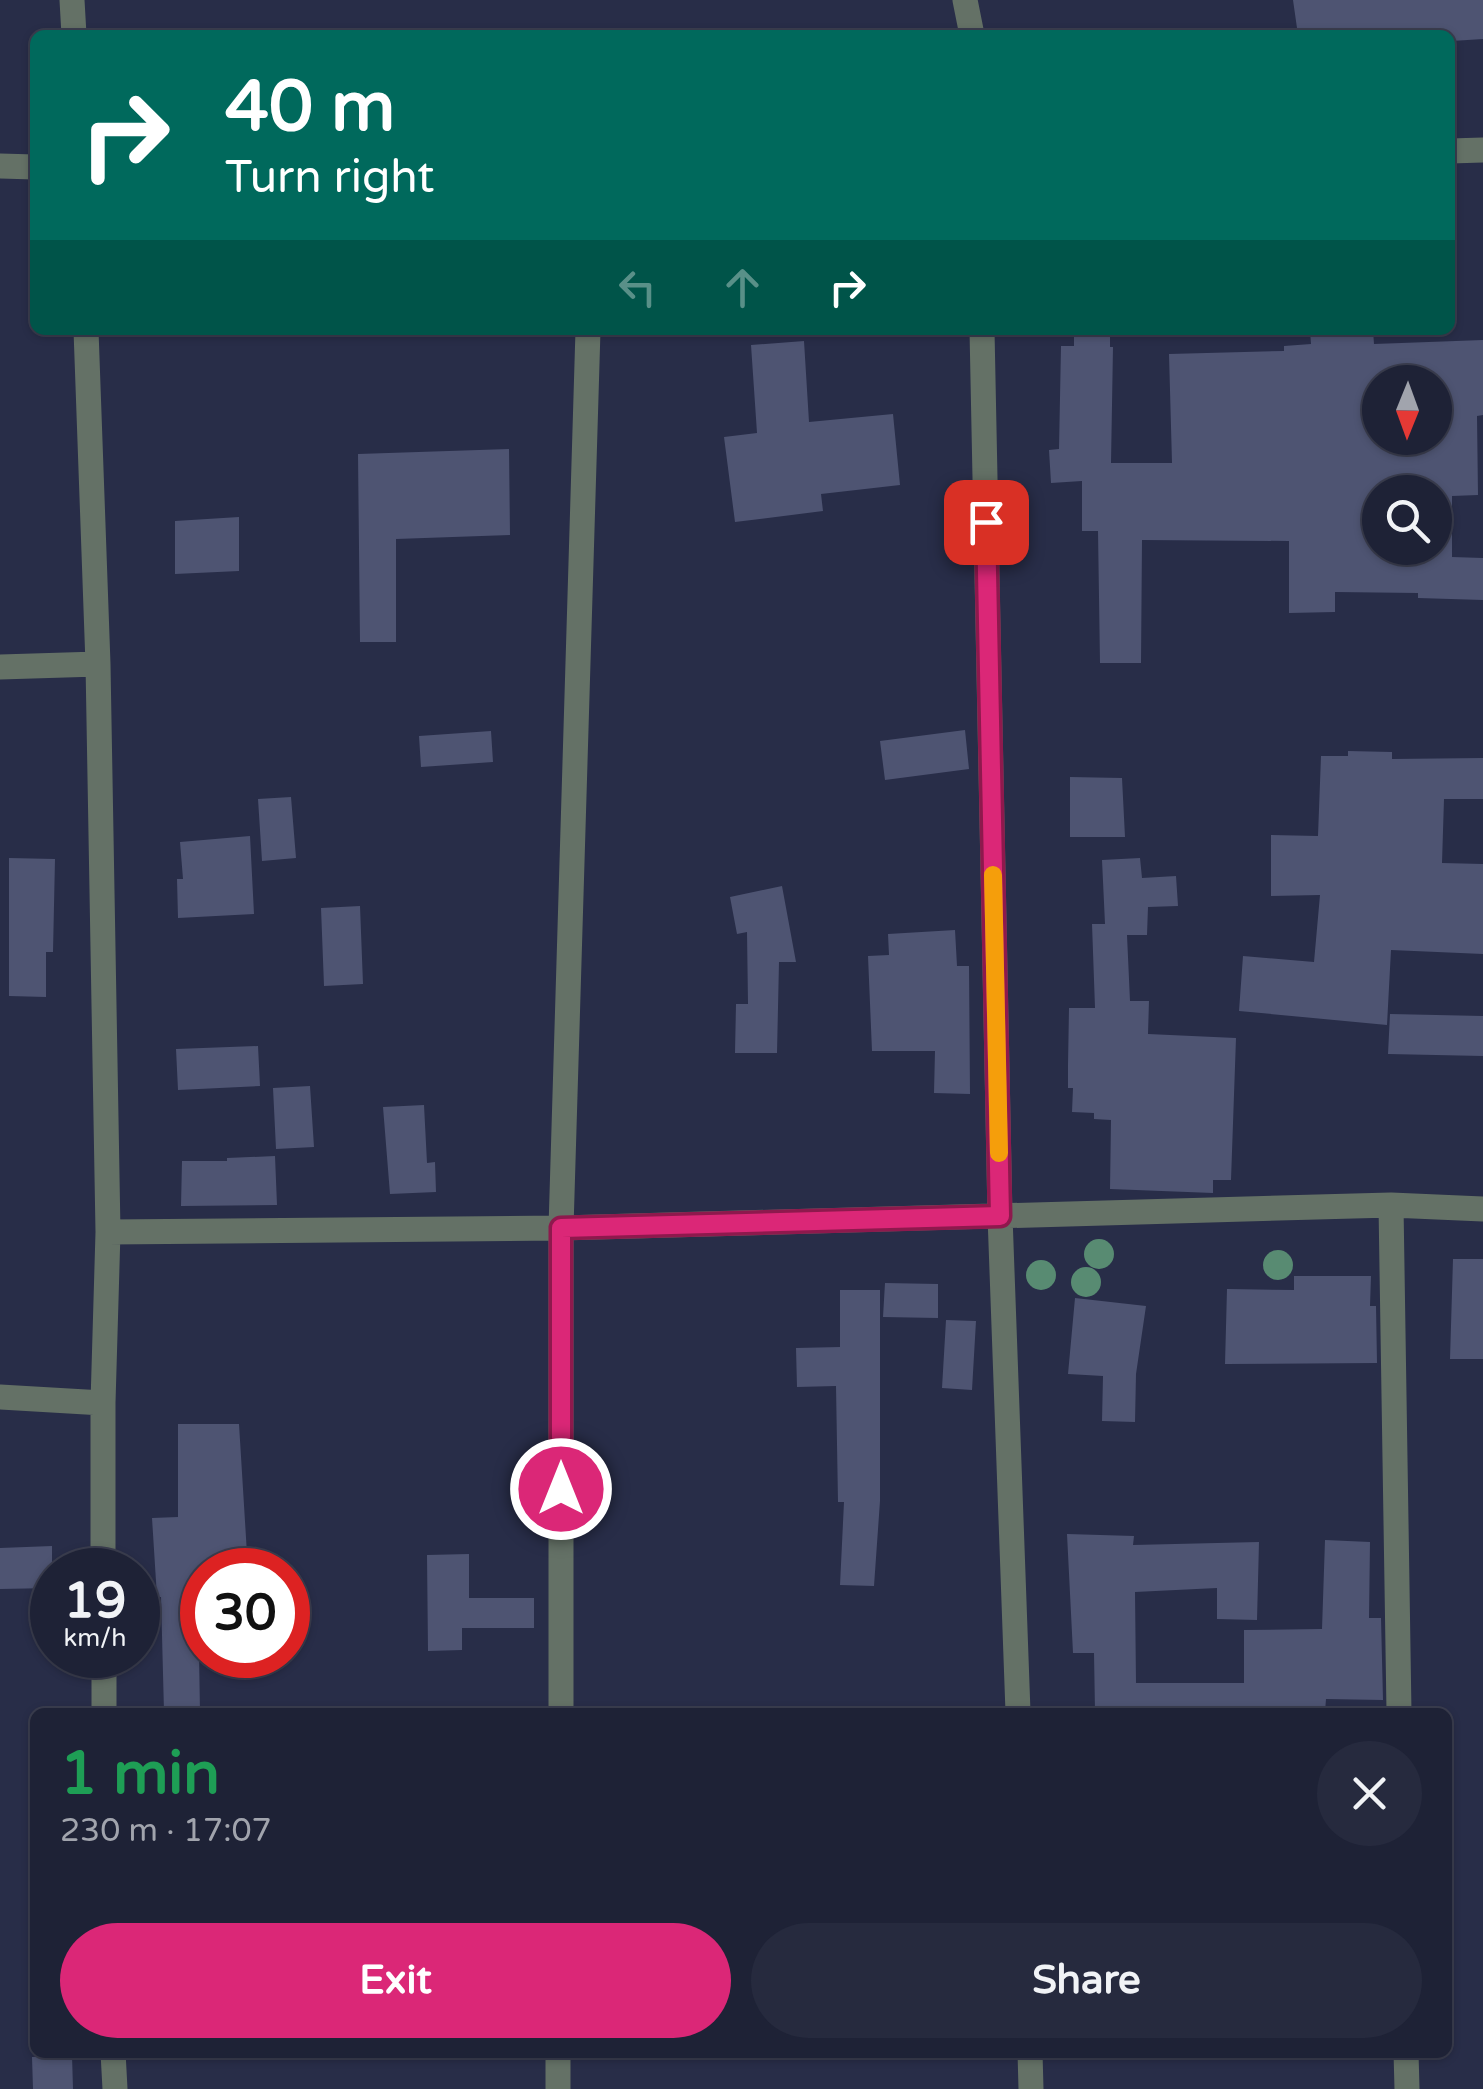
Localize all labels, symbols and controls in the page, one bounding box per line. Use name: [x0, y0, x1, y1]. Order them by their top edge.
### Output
text: 40 m: [225, 66, 395, 150]
icon: right: [60, 70, 190, 200]
text: Turn right: [225, 151, 434, 205]
icon: left: [610, 260, 665, 315]
icon: ahead: [715, 260, 770, 315]
icon: right: [820, 260, 875, 315]
north arrow: [1362, 365, 1452, 455]
map controls: [1362, 365, 1452, 565]
button: search: [1362, 475, 1452, 565]
pin: [944, 480, 1029, 565]
icon: arrive: [959, 495, 1014, 550]
position arrow: [509, 1437, 613, 1541]
speed limit sign: 30: [180, 1548, 310, 1678]
text: 19: [64, 1571, 126, 1631]
text: km/h: [64, 1623, 126, 1653]
text: 1 min: [60, 1738, 220, 1810]
button: close: [1317, 1741, 1422, 1846]
text: 230 m · 17:07: [60, 1812, 272, 1850]
button: Exit: [60, 1923, 731, 2038]
button: Share: [751, 1923, 1422, 2038]

